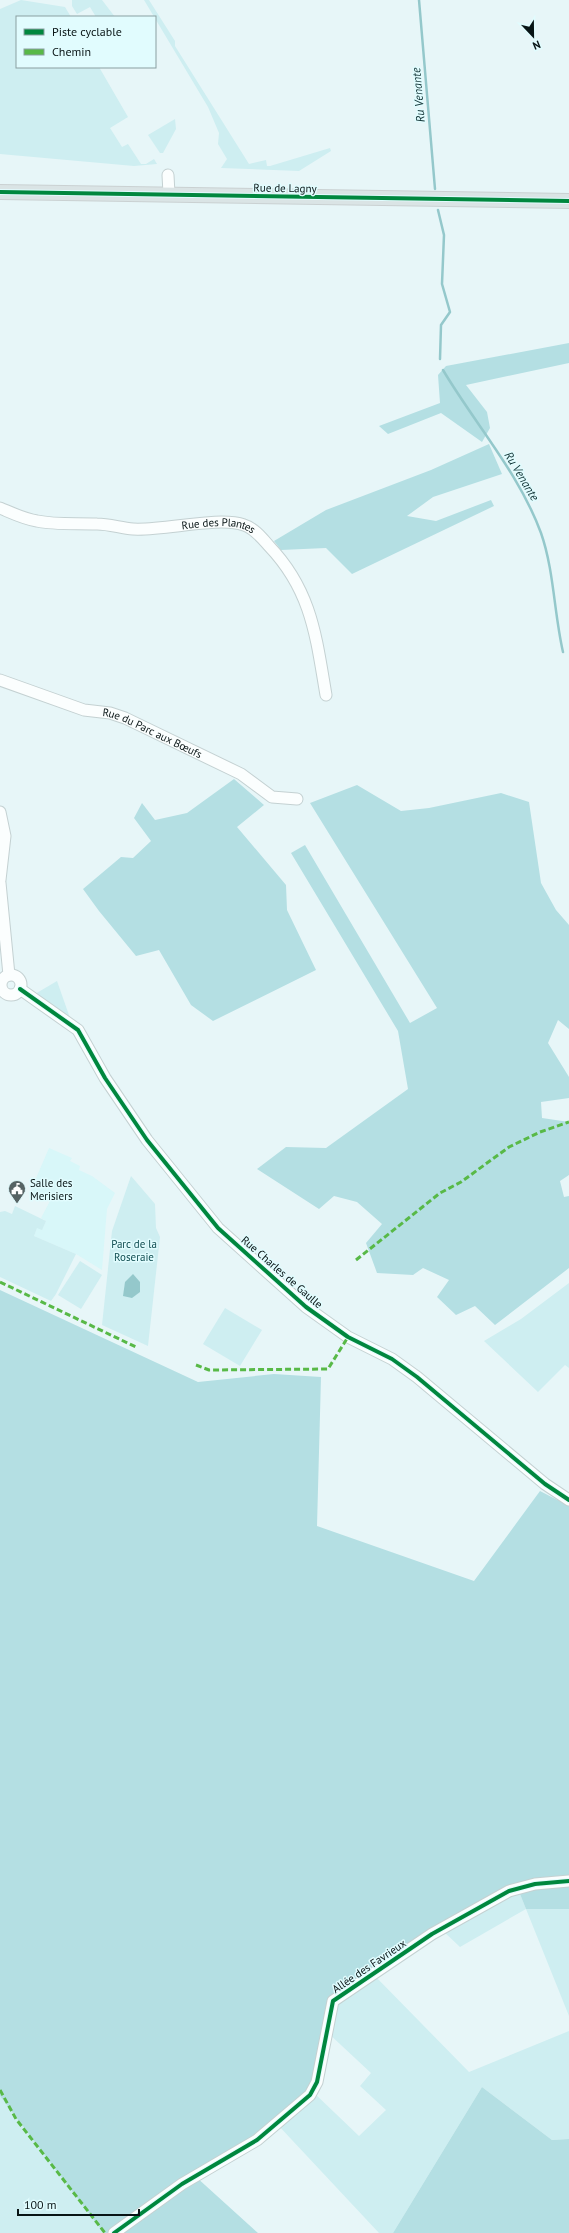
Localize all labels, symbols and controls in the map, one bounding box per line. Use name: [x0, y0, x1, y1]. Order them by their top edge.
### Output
legend: [16, 16, 156, 68]
north arrow: [513, 16, 553, 56]
text: Piste cyclable: [52, 24, 122, 39]
text: N: [531, 37, 543, 53]
text: Chemin: [52, 44, 91, 59]
water label: Ru Venante: [408, 67, 428, 123]
street label: Rue de Lagny: [253, 180, 318, 196]
water label: Ru Venante: [501, 449, 543, 504]
street label: Rue des Plantes: [181, 515, 259, 537]
street label: Rue du Parc aux Bœufs: [102, 705, 205, 761]
place label: Salle des Merisiers: [30, 1176, 73, 1203]
public building icon: Salle des Merisiers: [7, 1179, 27, 1204]
street label: Rue Charles de Gaulle: [238, 1233, 326, 1311]
park label: Parc de la Roseraie: [111, 1237, 157, 1264]
street label: Allée des Favrieux: [329, 1936, 409, 1996]
scale bar: [18, 2191, 139, 2217]
text: 100 m: [24, 2197, 57, 2212]

